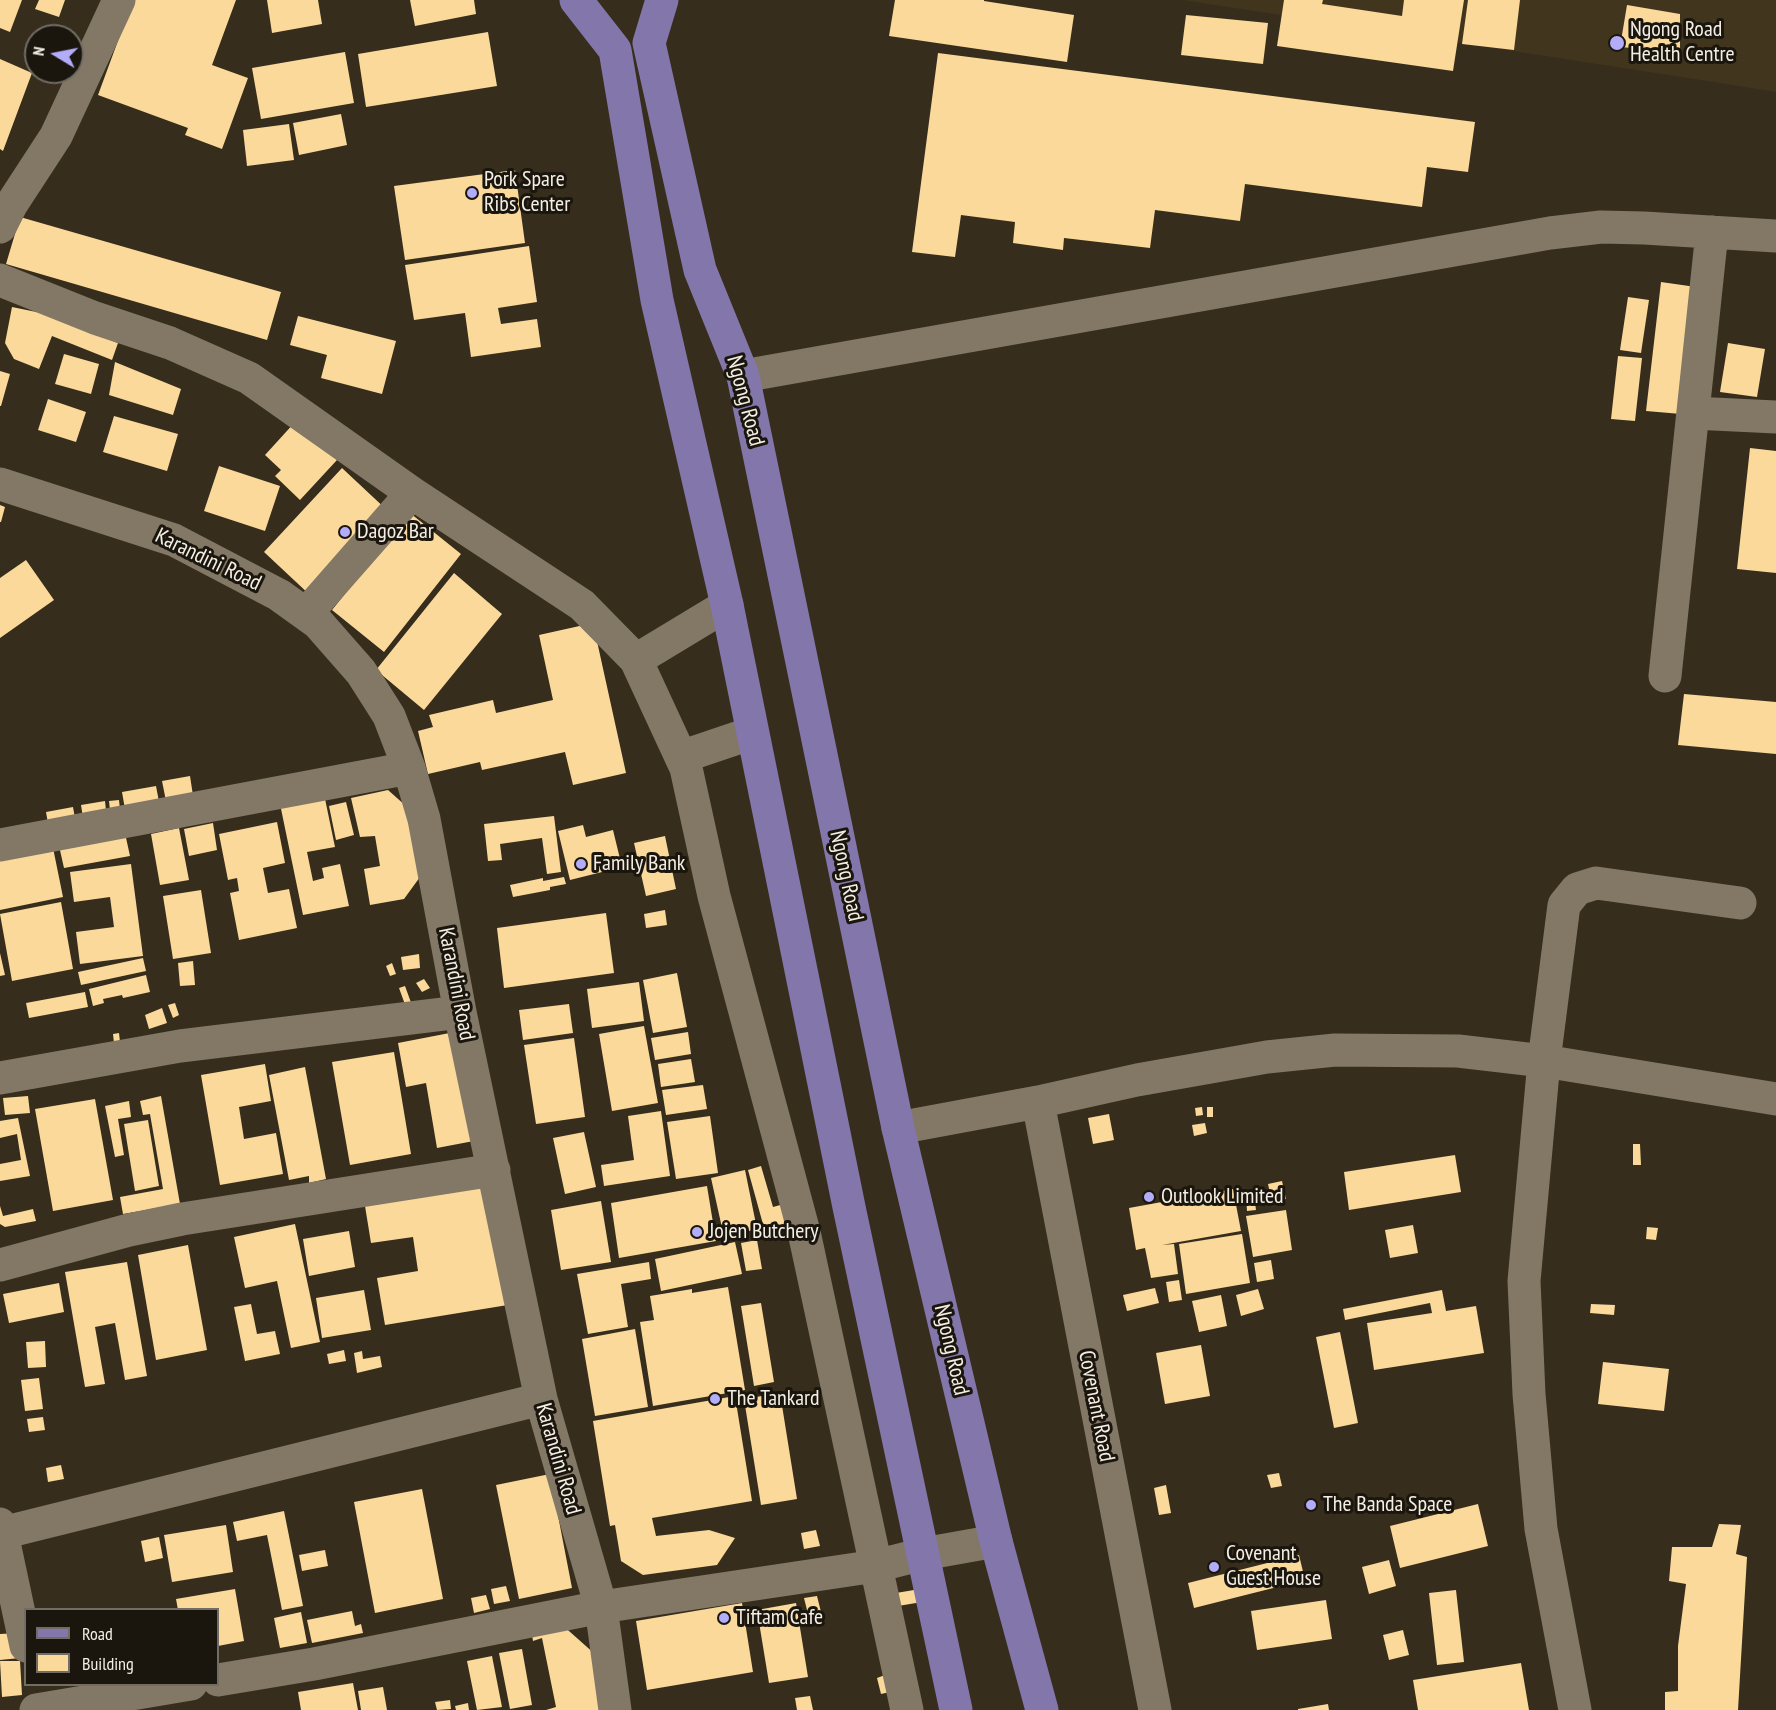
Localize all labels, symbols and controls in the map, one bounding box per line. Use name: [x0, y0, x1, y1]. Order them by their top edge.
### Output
place label: Ngong Road Health Centre: [1630, 17, 1735, 68]
north arrow: [24, 24, 84, 84]
marker: Ngong Road Health Centre: [1608, 34, 1626, 52]
text: N: [28, 45, 49, 57]
place label: Pork Spare Ribs Center: [484, 167, 570, 218]
marker: Pork Spare Ribs Center: [465, 186, 479, 200]
street label: Ngong Road: [720, 353, 770, 449]
place label: Dagoz Bar: [357, 519, 434, 545]
street label: Karandini Road: [151, 523, 265, 597]
marker: Dagoz Bar: [338, 525, 352, 539]
street label: Ngong Road: [824, 828, 868, 924]
place label: Family Bank: [593, 851, 685, 877]
marker: Family Bank: [574, 857, 588, 871]
street label: Karandini Road: [432, 925, 480, 1043]
place label: Outlook Limited: [1161, 1184, 1283, 1210]
marker: Outlook Limited: [1142, 1190, 1156, 1204]
place label: Jojen Butchery: [709, 1219, 819, 1245]
marker: Jojen Butchery: [690, 1225, 704, 1239]
street label: Ngong Road: [928, 1302, 974, 1398]
street label: Covenant Road: [1072, 1348, 1120, 1464]
place label: The Tankard: [727, 1386, 820, 1412]
marker: The Tankard: [708, 1392, 722, 1406]
street label: Karandini Road: [530, 1400, 586, 1518]
place label: The Banda Space: [1323, 1492, 1452, 1518]
marker: The Banda Space: [1304, 1498, 1318, 1512]
place label: Covenant Guest House: [1226, 1541, 1321, 1592]
marker: Covenant Guest House: [1207, 1560, 1221, 1574]
place label: Tiftam Cafe: [736, 1605, 823, 1631]
legend: [24, 1608, 219, 1686]
marker: Tiftam Cafe: [717, 1611, 731, 1625]
text: Road: [82, 1622, 113, 1645]
text: Building: [82, 1652, 134, 1675]

